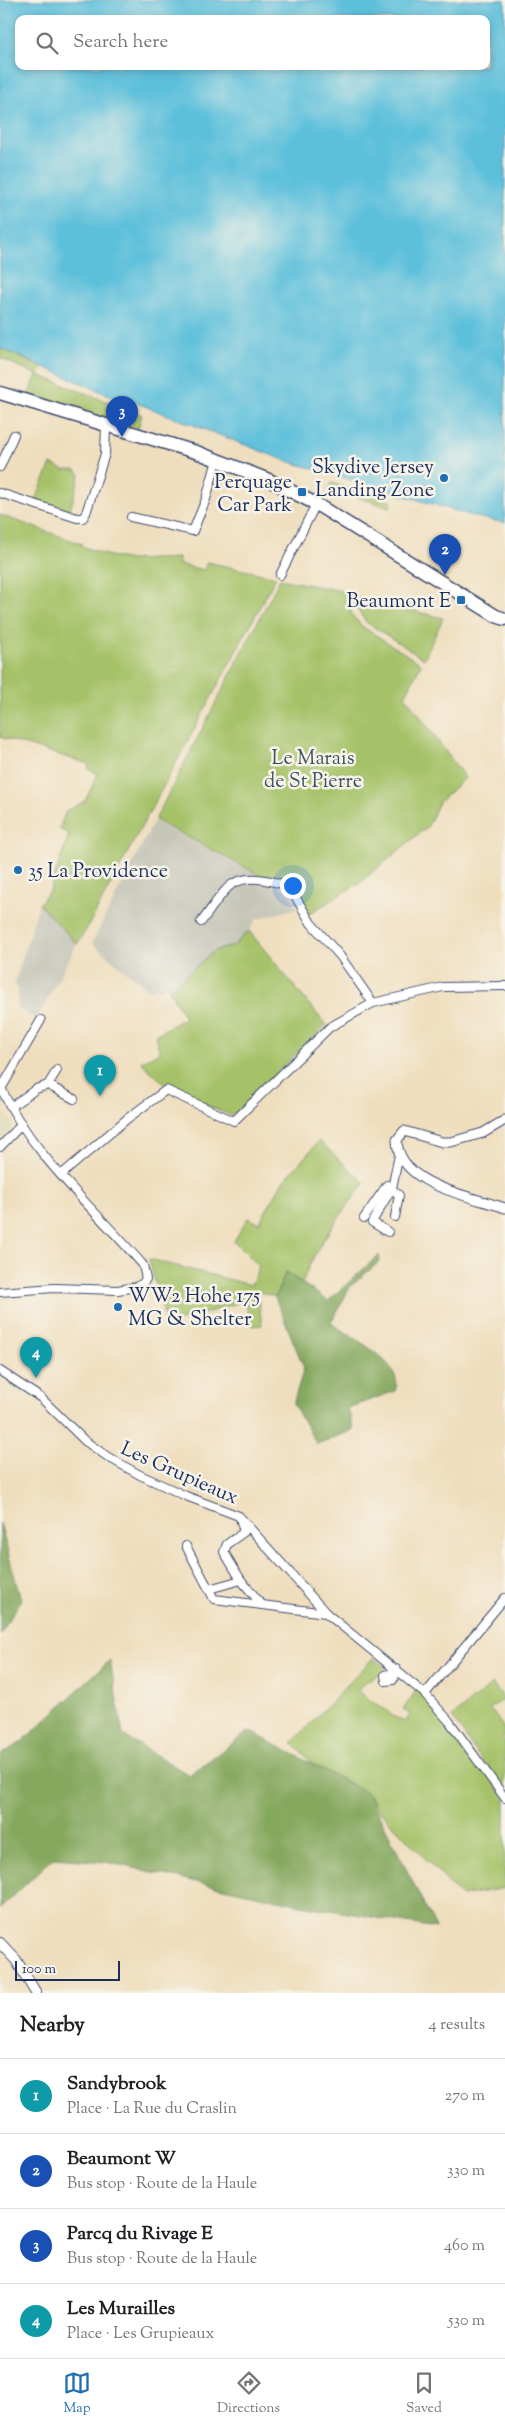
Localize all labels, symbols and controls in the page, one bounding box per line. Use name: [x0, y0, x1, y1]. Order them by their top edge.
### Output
search box: [15, 15, 490, 70]
icon: search: [33, 29, 61, 57]
text: Search here: [73, 29, 168, 56]
pin: 3: [106, 396, 138, 437]
place label: Skydive Jersey Landing Zone: [312, 454, 434, 506]
place label: Perquage Car Park: [214, 469, 292, 521]
marker: Skydive Jersey Landing Zone: [438, 472, 450, 484]
marker: Perquage Car Park: [296, 486, 308, 498]
pin: 2: [429, 534, 461, 575]
place label: Beaumont E: [347, 588, 451, 617]
marker: Beaumont E: [455, 594, 467, 606]
park label: Le Marais de St Pierre: [264, 745, 362, 797]
place label: 35 La Providence: [28, 858, 168, 887]
marker: 35 La Providence: [12, 864, 24, 876]
your location: [280, 873, 306, 899]
pin: 1: [84, 1055, 116, 1096]
place label: WW2 Hohe 175 MG & Shelter: [128, 1283, 260, 1335]
marker: WW2 Hohe 175 MG & Shelter: [112, 1301, 124, 1313]
pin: 4: [20, 1337, 52, 1378]
street label: Les Grupieaux: [115, 1435, 243, 1513]
scale bar: [15, 1958, 120, 1981]
text: 100 m: [22, 1960, 56, 1980]
text: Nearby: [20, 2011, 85, 2041]
text: 4 results: [429, 2014, 485, 2037]
text: Sandybrook: [67, 2071, 167, 2098]
text: 1: [33, 2085, 39, 2108]
text: 270 m: [445, 2085, 485, 2108]
text: Place · La Rue du Craslin: [67, 2098, 237, 2121]
text: Beaumont W: [67, 2146, 176, 2173]
text: 2: [32, 2160, 40, 2183]
text: 330 m: [447, 2160, 485, 2183]
text: Bus stop · Route de la Haule: [67, 2173, 257, 2196]
text: Parcq du Rivage E: [67, 2221, 213, 2248]
text: 3: [33, 2235, 39, 2258]
text: 460 m: [444, 2235, 485, 2258]
text: Bus stop · Route de la Haule: [67, 2248, 257, 2271]
text: Les Murailles: [67, 2296, 175, 2323]
text: 4: [32, 2310, 40, 2333]
text: 530 m: [448, 2310, 485, 2333]
text: Place · Les Grupieaux: [67, 2323, 214, 2346]
tab: Map: [63, 2369, 91, 2419]
tab: Directions: [217, 2369, 280, 2419]
tab: Saved: [406, 2369, 442, 2419]

